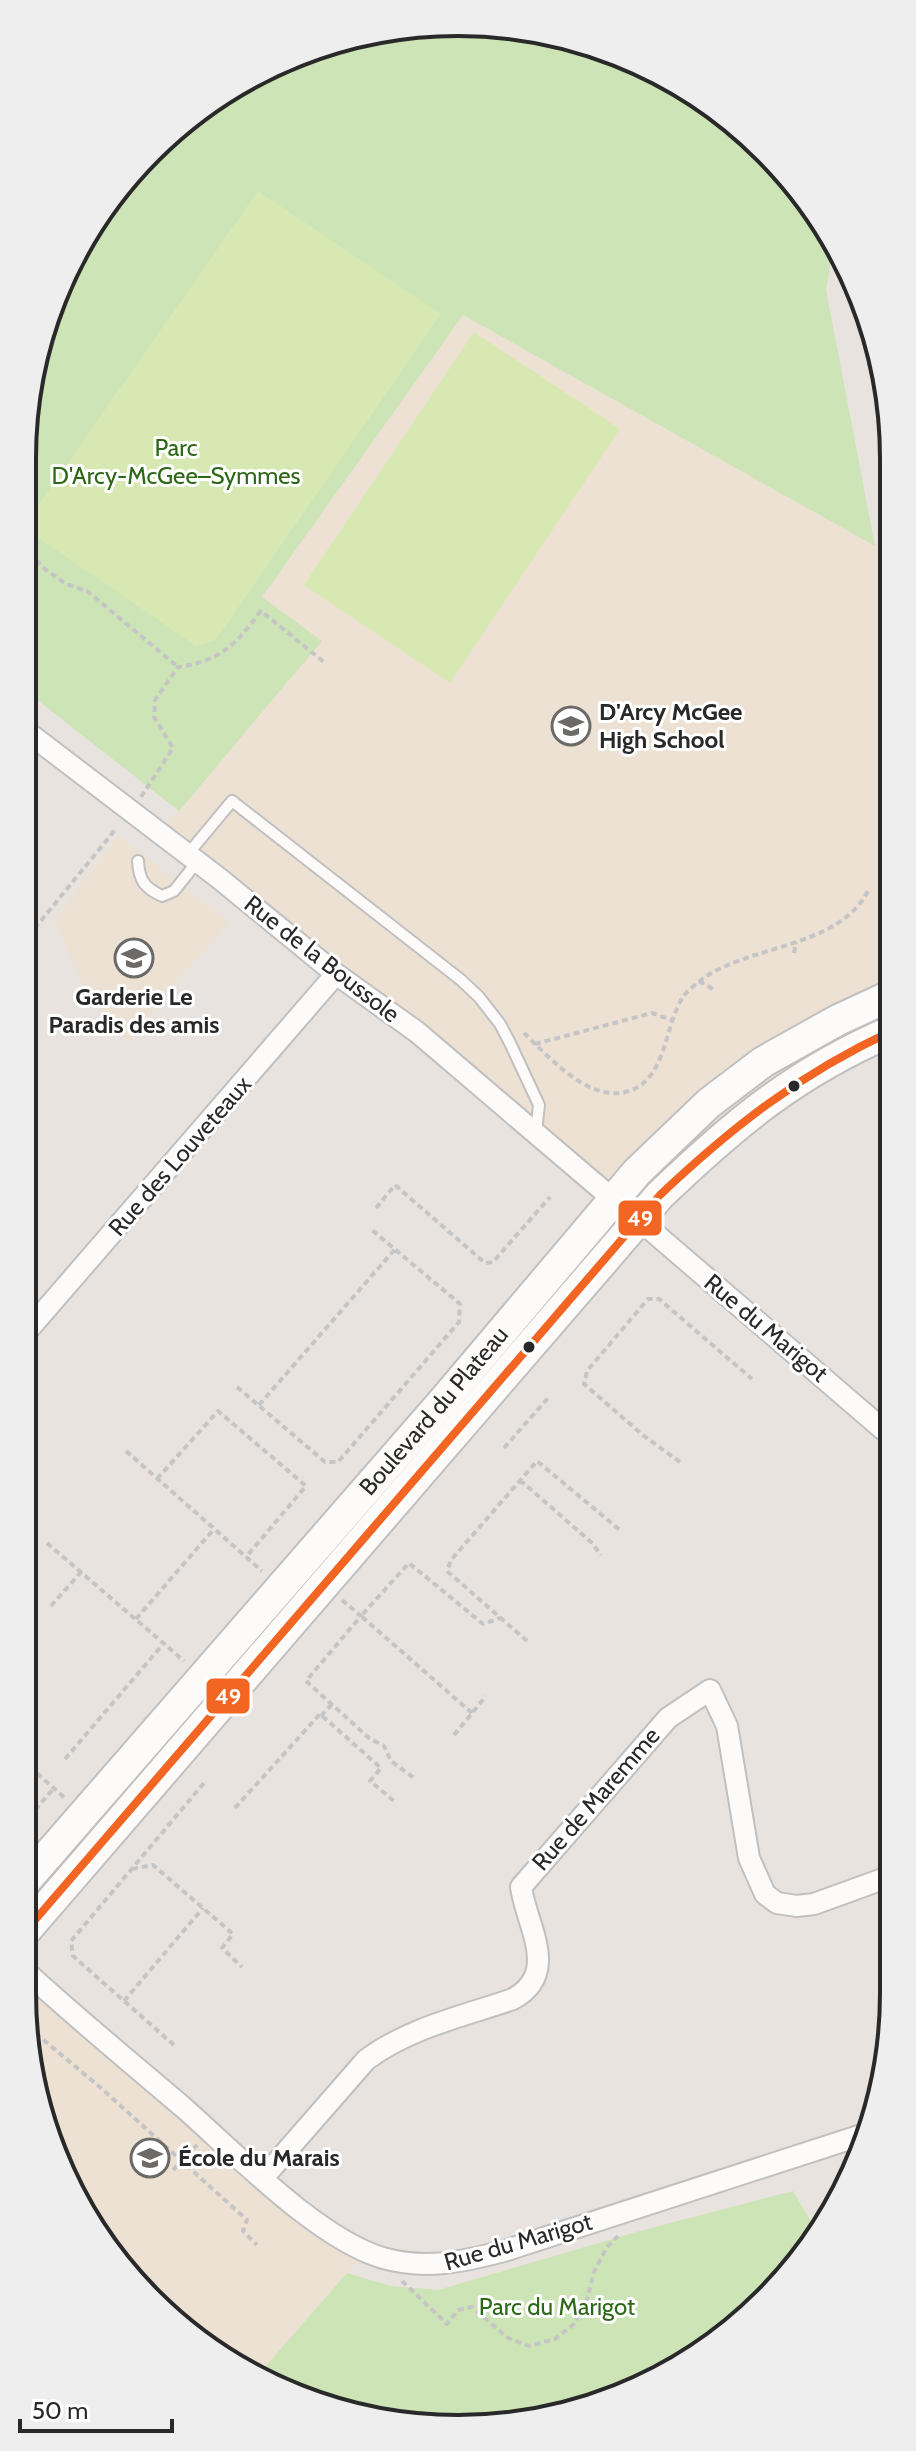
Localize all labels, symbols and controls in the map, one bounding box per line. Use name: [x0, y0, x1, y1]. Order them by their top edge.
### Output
park label: Parc D'Arcy-McGee–Symmes: [51, 433, 301, 490]
place label: D'Arcy McGee High School: [599, 697, 742, 754]
school or university icon: D'Arcy McGee High School: [550, 705, 592, 747]
street label: Rue de la Boussole: [239, 889, 406, 1028]
school or university icon: Garderie Le Paradis des amis: [113, 937, 155, 979]
place label: Garderie Le Paradis des amis: [48, 982, 220, 1039]
street label: Rue des Louveteaux: [102, 1069, 257, 1242]
unlabelled marker: [786, 1078, 802, 1094]
line badge: 49: [617, 1199, 663, 1237]
text: 49: [627, 1205, 653, 1232]
street label: Rue du Marigot: [699, 1268, 834, 1388]
street label: Boulevard du Plateau: [353, 1320, 514, 1501]
unlabelled marker: [521, 1339, 537, 1355]
line badge: 49: [205, 1677, 251, 1715]
text: 49: [215, 1683, 241, 1710]
street label: Rue de Maremme: [526, 1721, 666, 1876]
school or university icon: École du Marais: [129, 2137, 171, 2179]
place label: École du Marais: [178, 2143, 340, 2172]
street label: Rue du Marigot: [441, 2207, 595, 2276]
park label: Parc du Marigot: [479, 2292, 635, 2321]
scale bar: [20, 2383, 172, 2433]
text: 50 m: [32, 2396, 88, 2425]

